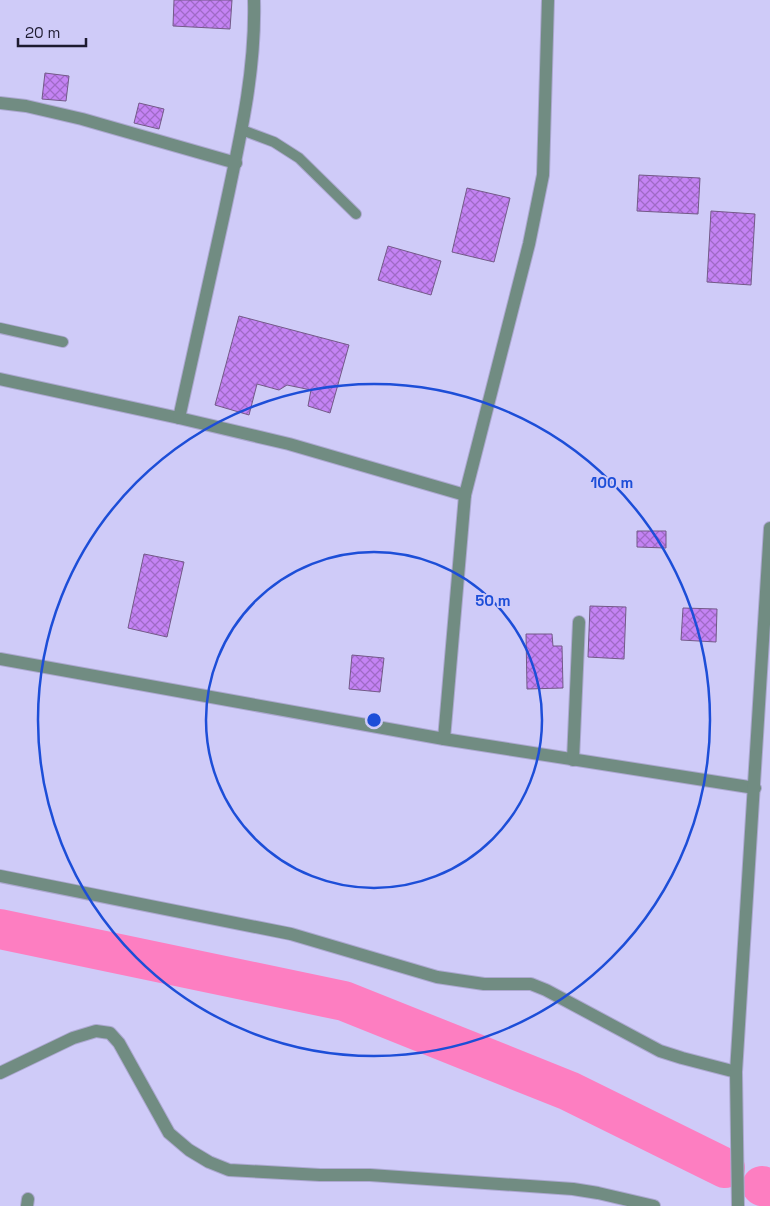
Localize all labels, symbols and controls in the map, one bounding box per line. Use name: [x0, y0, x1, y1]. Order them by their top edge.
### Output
scale bar: [18, 15, 85, 47]
text: 20 m: [25, 23, 60, 42]
text: 100 m: [591, 473, 633, 492]
text: 50 m: [475, 591, 511, 610]
centre of rings: [365, 711, 383, 729]

